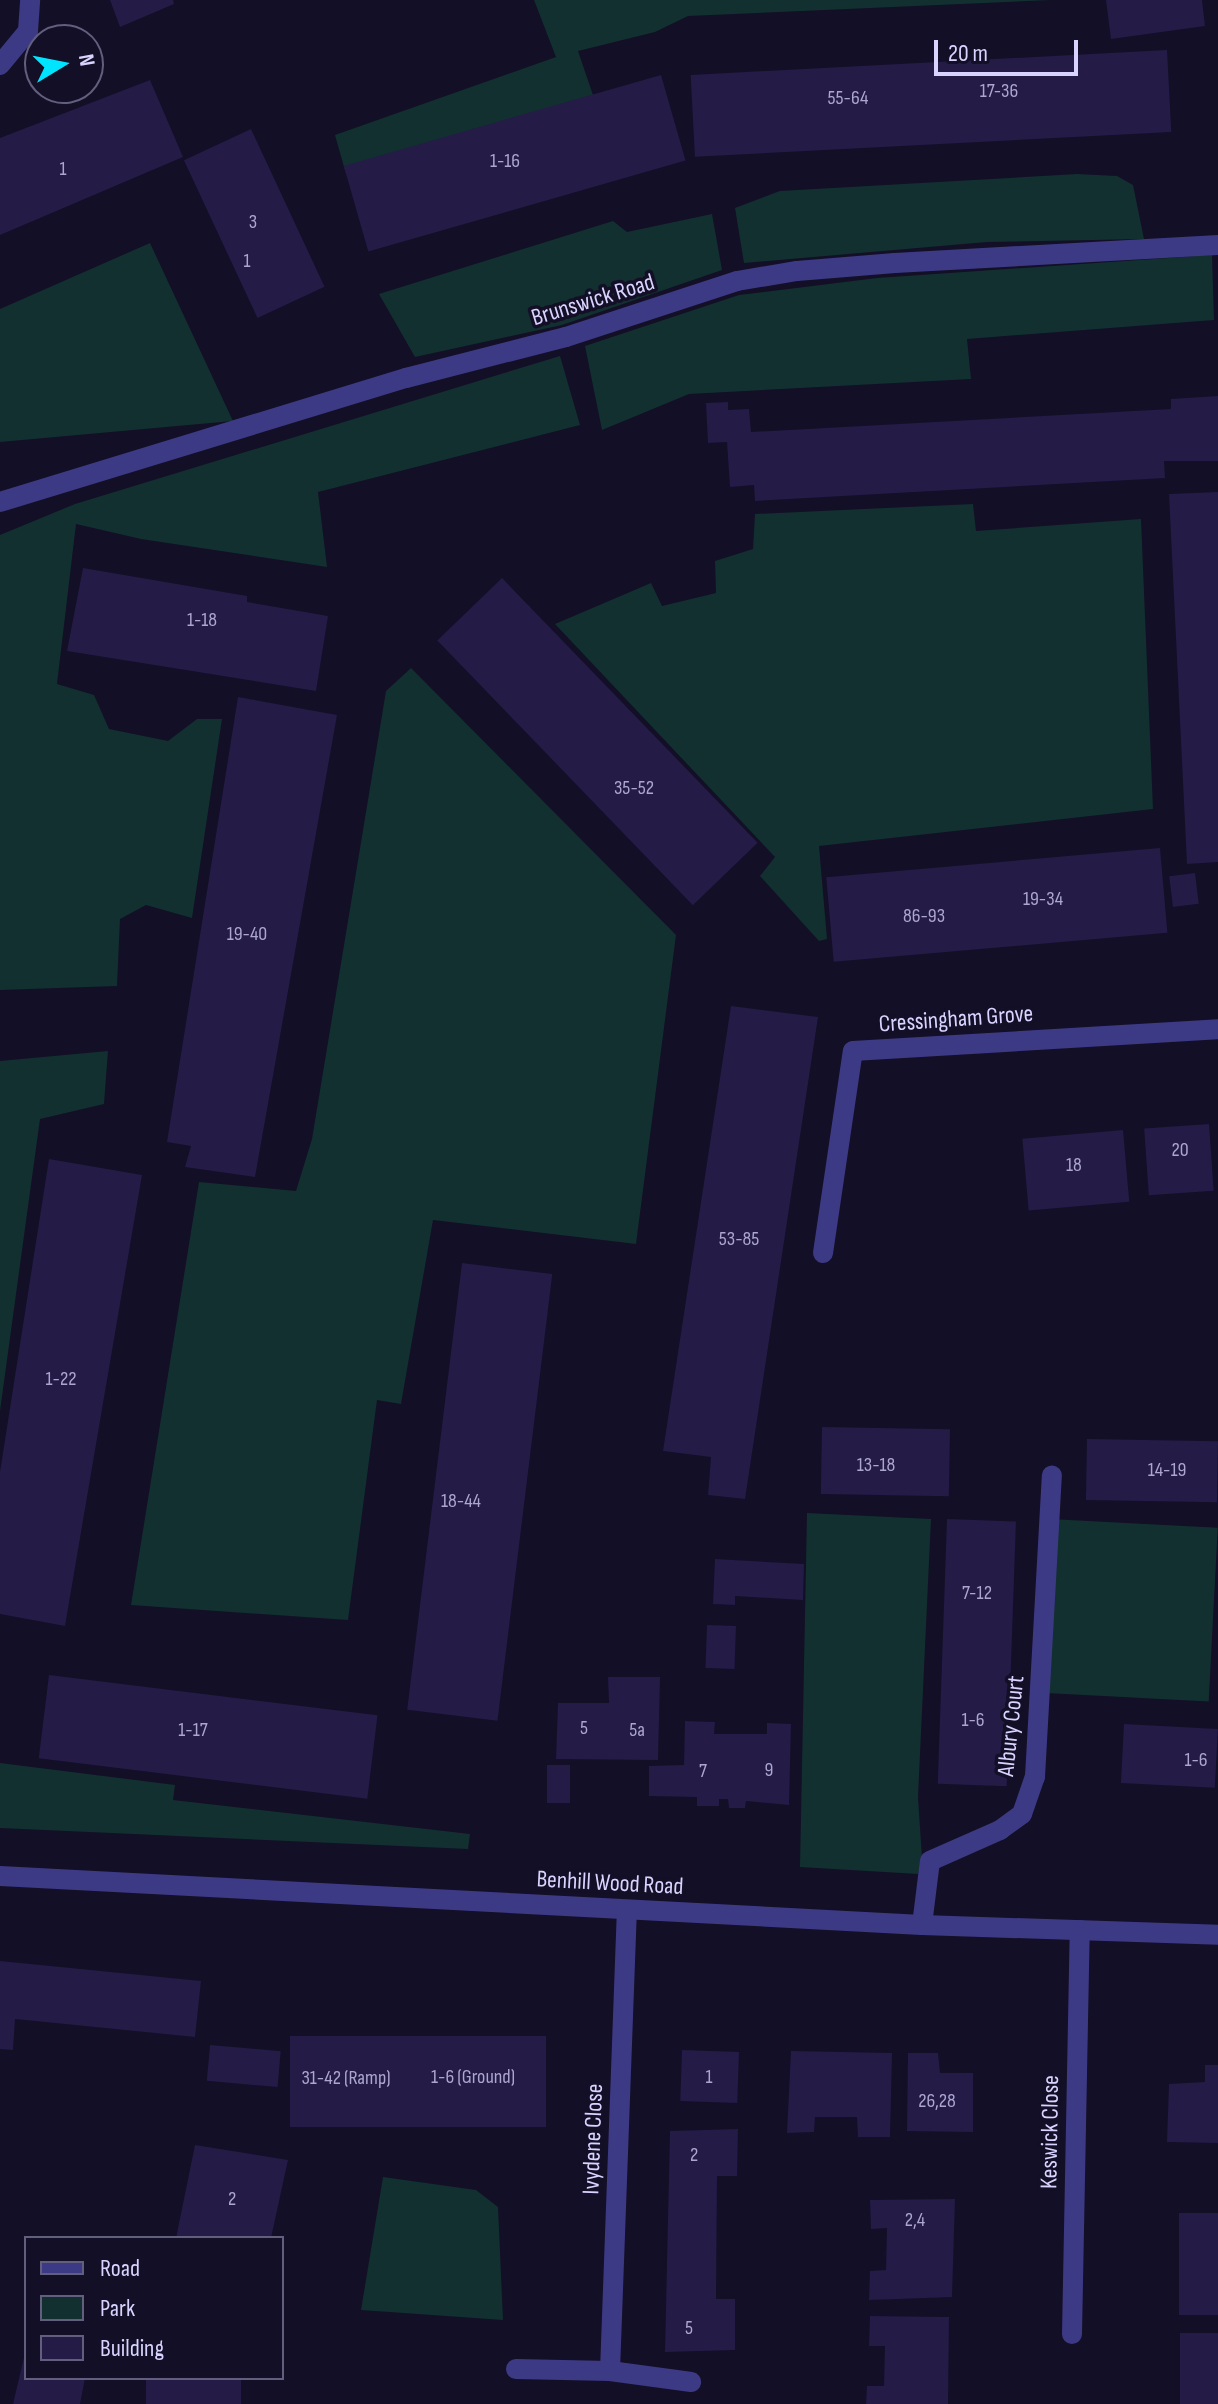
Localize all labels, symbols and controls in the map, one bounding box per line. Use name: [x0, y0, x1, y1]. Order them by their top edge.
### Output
north arrow: [24, 24, 104, 104]
scale bar: [938, 24, 1082, 74]
text: 20 m: [948, 39, 988, 68]
text: N: [72, 52, 100, 68]
house number: 17-36: [980, 79, 1018, 103]
house number: 55-64: [828, 86, 868, 110]
house number: 1-16: [490, 149, 520, 173]
house number: 1: [60, 157, 66, 181]
house number: 3: [249, 210, 257, 234]
house number: 1: [244, 249, 250, 273]
street label: Brunswick Road: [528, 268, 658, 332]
house number: 1-18: [187, 608, 217, 632]
house number: 35-52: [614, 776, 654, 800]
house number: 19-34: [1023, 887, 1063, 911]
house number: 86-93: [903, 904, 945, 928]
house number: 19-40: [227, 922, 267, 946]
street label: Cressingham Grove: [878, 999, 1034, 1039]
house number: 20: [1171, 1138, 1189, 1162]
house number: 18: [1066, 1153, 1082, 1177]
house number: 53-85: [719, 1227, 759, 1251]
house number: 1-22: [46, 1367, 76, 1391]
house number: 13-18: [857, 1453, 895, 1477]
house number: 14-19: [1148, 1458, 1186, 1482]
house number: 18-44: [441, 1489, 481, 1513]
house number: 7-12: [962, 1581, 992, 1605]
street label: Albury Court: [991, 1674, 1031, 1778]
house number: 1-6: [961, 1708, 985, 1732]
house number: 5: [580, 1716, 588, 1740]
house number: 1-17: [178, 1718, 208, 1742]
house number: 5a: [629, 1718, 645, 1742]
house number: 1-6: [1184, 1748, 1208, 1772]
house number: 9: [765, 1758, 773, 1782]
house number: 7: [699, 1759, 707, 1783]
street label: Benhill Wood Road: [536, 1865, 684, 1901]
house number: 1-6 (Ground): [431, 2065, 515, 2089]
house number: 1: [706, 2065, 712, 2089]
house number: 31-42 (Ramp): [301, 2066, 391, 2090]
street label: Keswick Close: [1035, 2075, 1065, 2189]
street label: Ivydene Close: [577, 2083, 609, 2195]
house number: 26,28: [918, 2089, 956, 2113]
house number: 2: [690, 2143, 698, 2167]
house number: 2: [228, 2187, 236, 2211]
house number: 2,4: [905, 2208, 925, 2232]
legend: [24, 2236, 284, 2380]
text: Road: [100, 2254, 140, 2283]
text: Park: [100, 2294, 135, 2323]
house number: 5: [685, 2316, 693, 2340]
text: Building: [100, 2334, 164, 2363]

